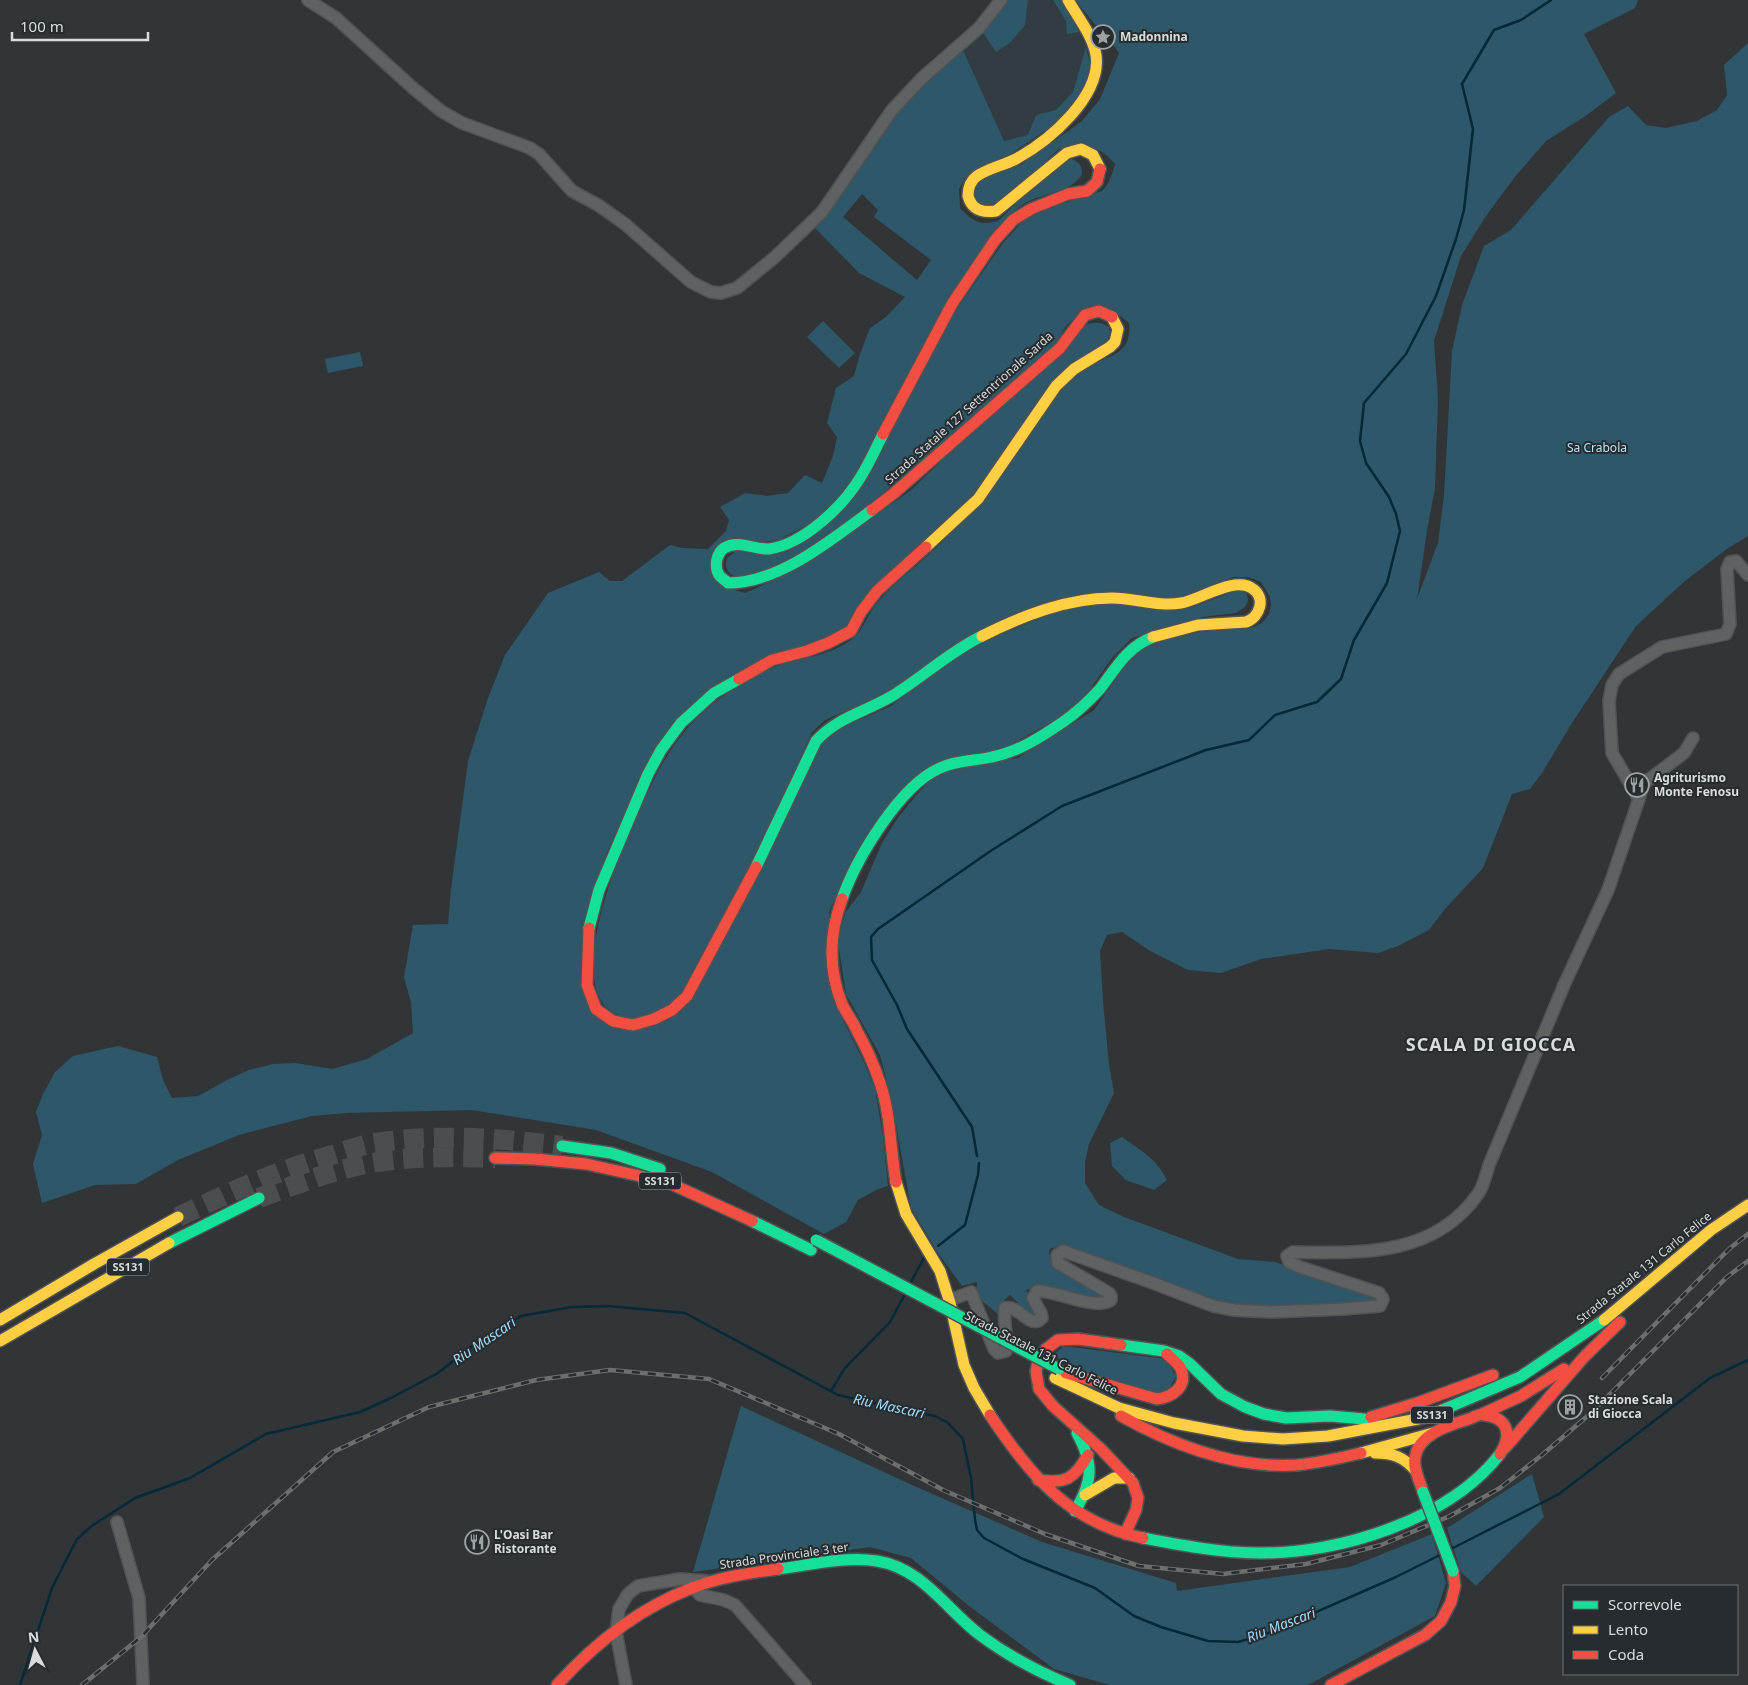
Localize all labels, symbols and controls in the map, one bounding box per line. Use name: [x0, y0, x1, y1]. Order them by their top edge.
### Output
scale bar: [12, 10, 149, 42]
text: 100 m: [20, 16, 64, 36]
place icon: Madonnina: [1090, 24, 1116, 50]
place label: Madonnina: [1120, 28, 1188, 45]
street label: Strada Statale 127 Settentrionale Sarda: [881, 328, 1056, 488]
park label: Sa Crabola: [1567, 439, 1627, 456]
place label: Agriturismo Monte Fenosu: [1654, 769, 1739, 800]
restaurant icon: Agriturismo Monte Fenosu: [1624, 772, 1650, 798]
district label: SCALA DI GIOCCA: [1406, 1032, 1576, 1056]
road number: SS131: [639, 1172, 681, 1190]
street label: Strada Statale 131 Carlo Felice: [1572, 1208, 1715, 1328]
road number: SS131: [107, 1258, 149, 1276]
street label: Strada Statale 131 Carlo Felice: [962, 1307, 1121, 1399]
water label: Riu Mascari: [448, 1312, 519, 1369]
water label: Riu Mascari: [852, 1389, 927, 1422]
place label: Stazione Scala di Giocca: [1588, 1391, 1673, 1422]
building icon: Stazione Scala di Giocca: [1557, 1394, 1583, 1420]
road number: SS131: [1411, 1406, 1453, 1424]
place label: L'Oasi Bar Ristorante: [494, 1526, 557, 1557]
restaurant icon: L'Oasi Bar Ristorante: [464, 1529, 490, 1555]
street label: Strada Provinciale 3 ter: [718, 1538, 849, 1573]
legend: [1563, 1585, 1738, 1675]
text: Scorrevole: [1608, 1594, 1682, 1614]
water label: Riu Mascari: [1244, 1603, 1318, 1646]
text: Lento: [1608, 1619, 1648, 1639]
north arrow: [10, 1625, 60, 1675]
text: N: [27, 1627, 40, 1647]
text: Coda: [1608, 1644, 1644, 1664]

